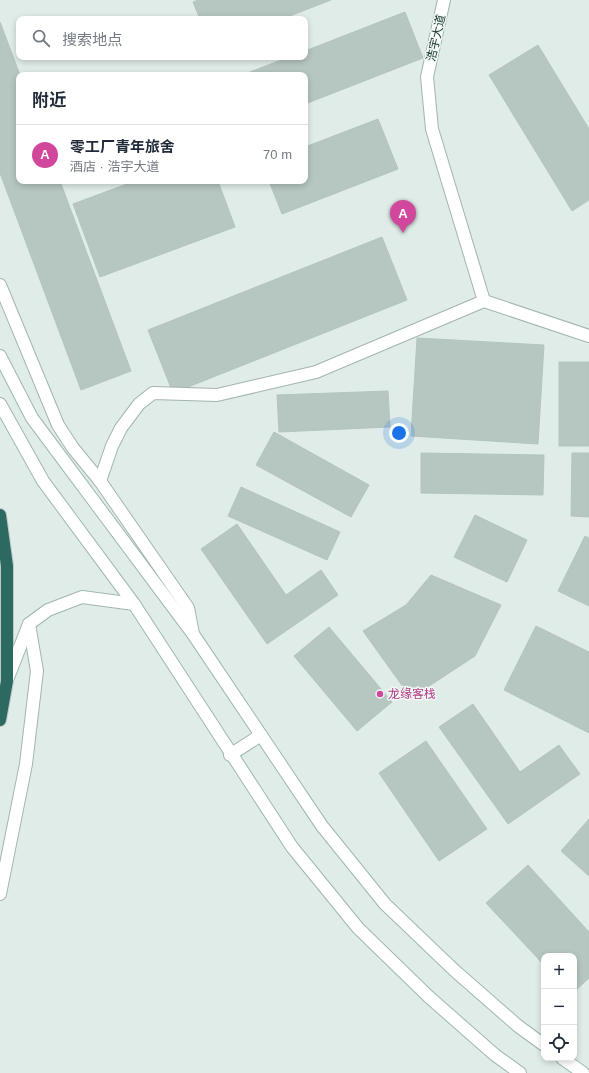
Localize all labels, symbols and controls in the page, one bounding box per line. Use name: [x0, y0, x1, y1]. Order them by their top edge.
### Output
street label: 浩宇大道: [424, 13, 448, 63]
search box: [16, 16, 308, 60]
icon: search: [30, 27, 52, 49]
text: 搜索地点: [62, 31, 122, 48]
text: 附近: [32, 91, 66, 110]
text: 零工厂青年旅舍: [70, 138, 175, 155]
text: A: [40, 147, 50, 162]
text: 70 m: [263, 147, 292, 162]
text: 酒店 · 浩宇大道: [70, 159, 160, 174]
pin: A: [390, 200, 416, 233]
your location: [389, 423, 409, 443]
place label: 龙缘客栈: [388, 687, 436, 701]
marker: 龙缘客栈: [375, 689, 385, 699]
map controls: [541, 953, 577, 1061]
button: +: [541, 953, 577, 989]
button: −: [541, 989, 577, 1025]
button: locate: [541, 1025, 577, 1061]

